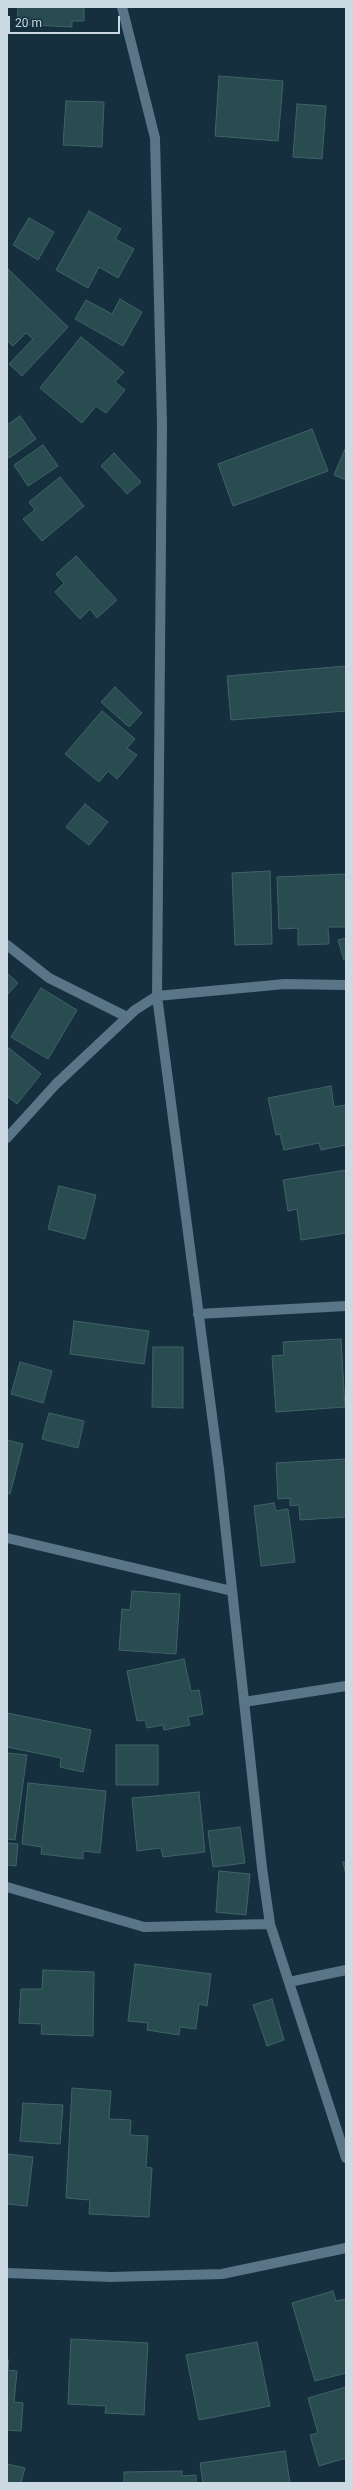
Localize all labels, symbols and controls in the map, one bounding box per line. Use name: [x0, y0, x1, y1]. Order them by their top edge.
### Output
scale bar: [10, 8, 122, 34]
text: 20 m: [15, 16, 42, 30]

